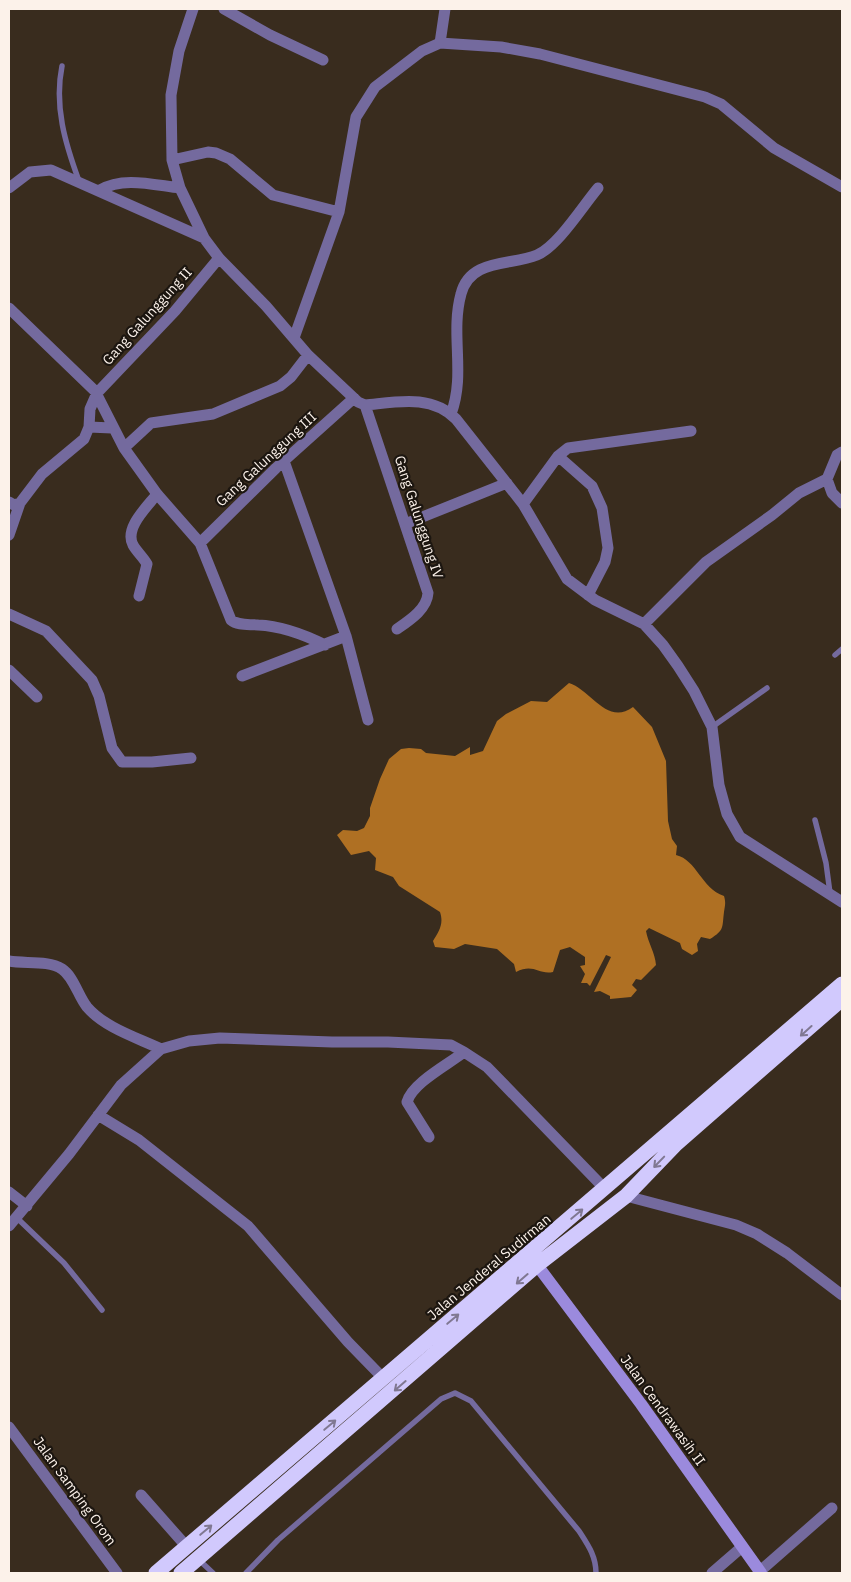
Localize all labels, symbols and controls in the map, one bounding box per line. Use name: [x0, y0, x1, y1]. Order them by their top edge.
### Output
street label: Gang Galunggung II: [98, 263, 196, 369]
street label: Gang Galunggung III: [212, 408, 320, 510]
street label: Gang Galunggung IV: [391, 453, 448, 581]
one-way arrow: [799, 1025, 812, 1037]
one-way arrow: [653, 1156, 665, 1168]
one-way arrow: [570, 1208, 583, 1219]
street label: Jalan Jenderal Sudirman: [423, 1210, 555, 1324]
one-way arrow: [515, 1273, 528, 1285]
one-way arrow: [446, 1314, 459, 1325]
street label: Jalan Cendrawasih II: [617, 1351, 709, 1469]
one-way arrow: [393, 1381, 406, 1392]
one-way arrow: [323, 1420, 336, 1431]
street label: Jalan Samping Orom: [29, 1433, 121, 1549]
one-way arrow: [199, 1524, 212, 1536]

